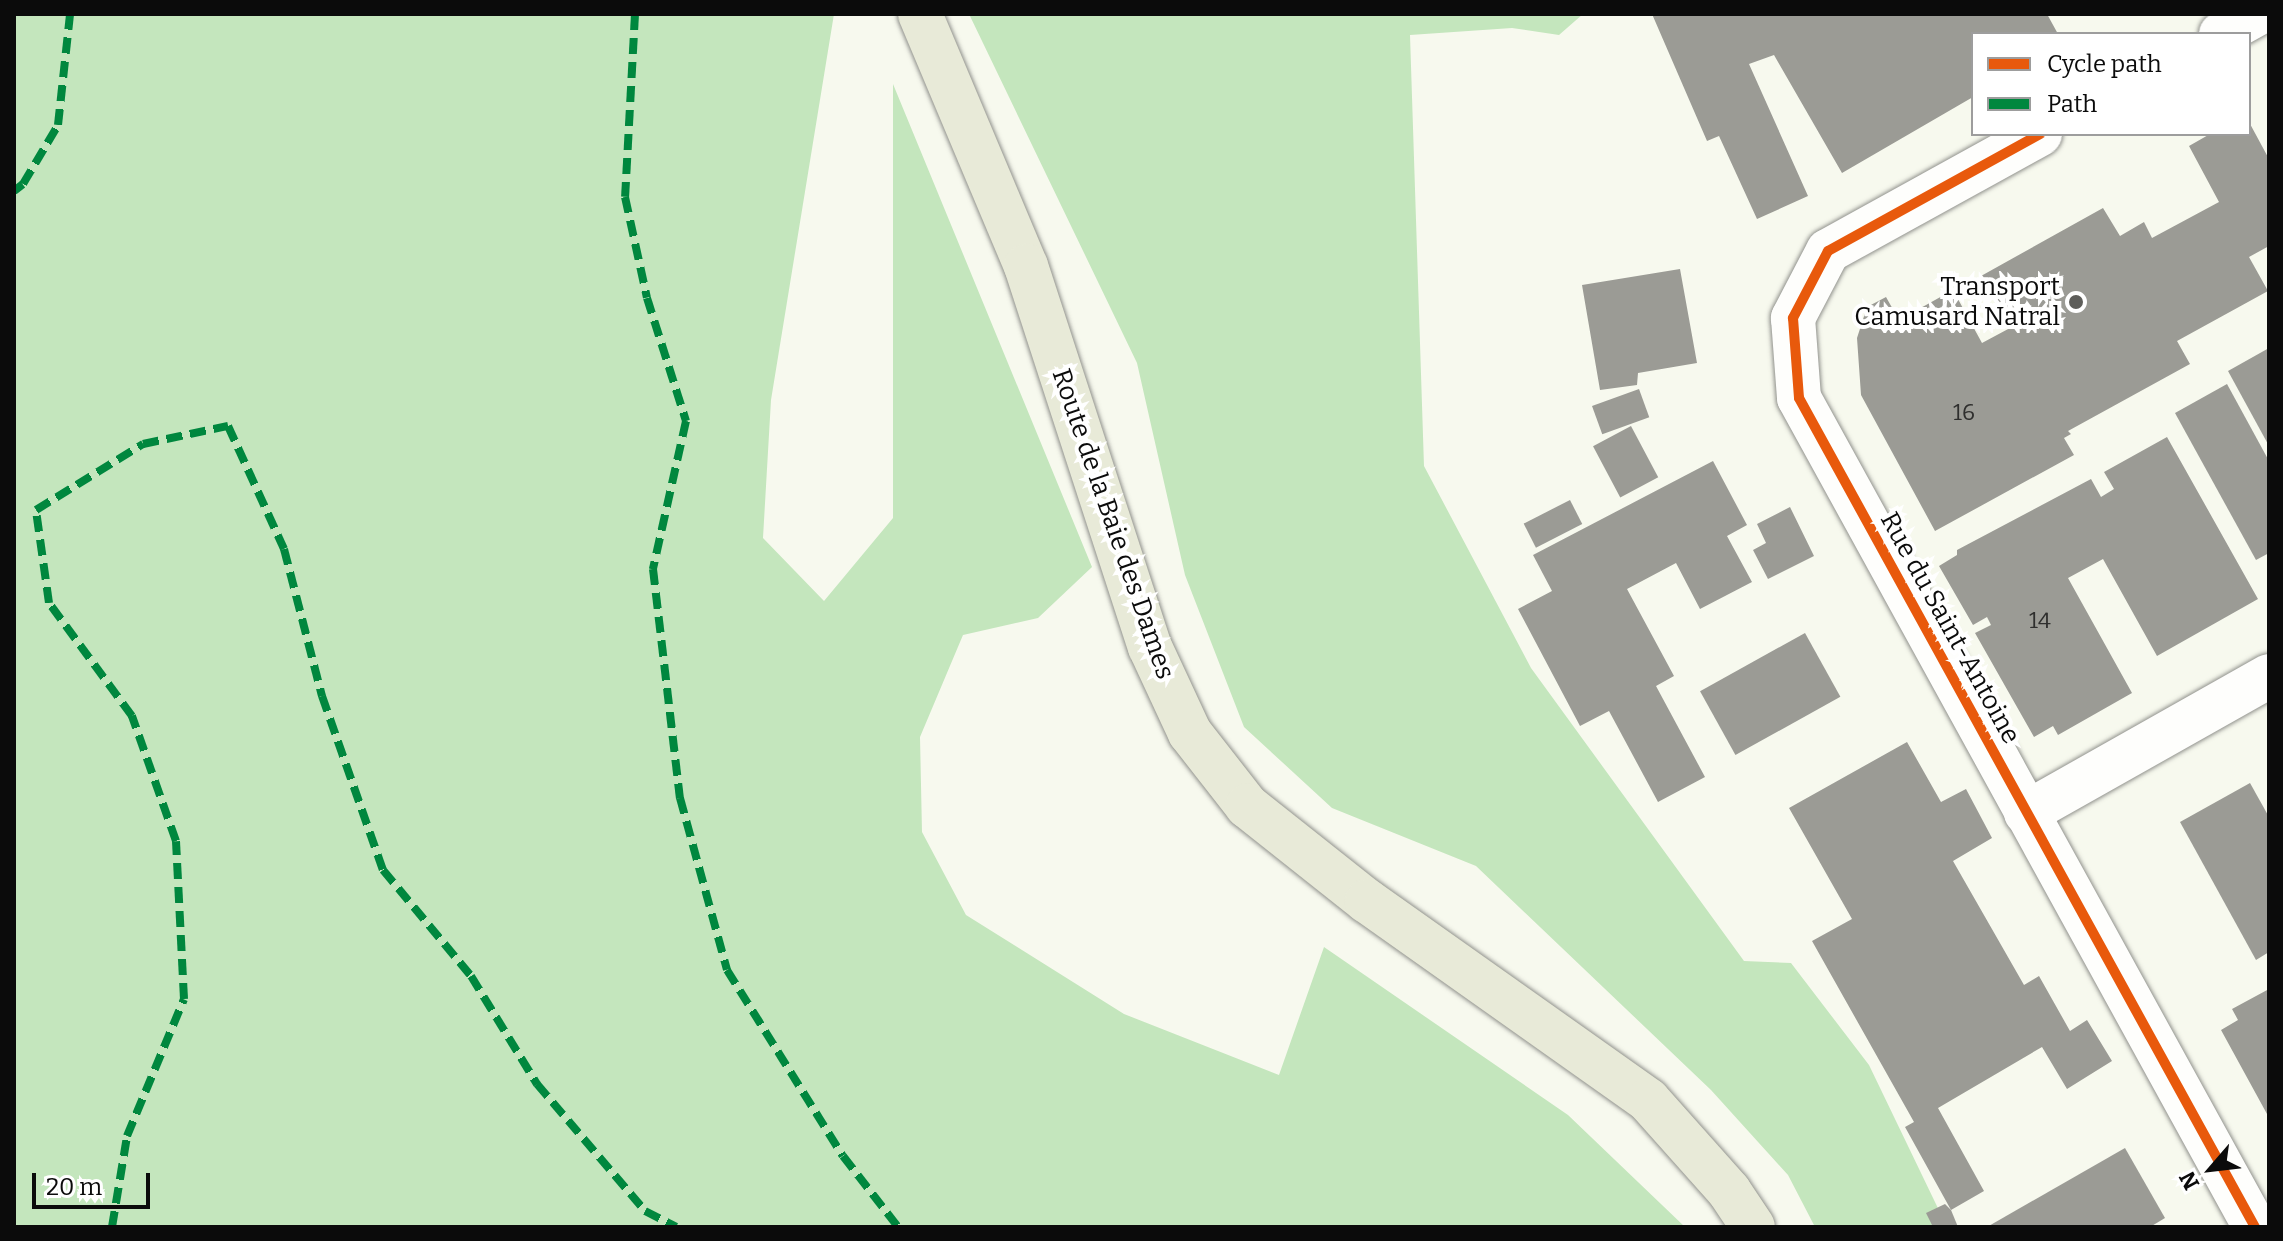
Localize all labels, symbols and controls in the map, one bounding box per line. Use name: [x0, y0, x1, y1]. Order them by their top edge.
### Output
legend: [1971, 32, 2251, 136]
text: Cycle path: [2047, 50, 2162, 78]
text: Path: [2047, 90, 2097, 118]
place label: Transport Camusard Natral: [1854, 271, 2060, 332]
marker: Transport Camusard Natral: [2067, 293, 2085, 311]
street label: Route de la Baie des Dames: [1045, 365, 1181, 683]
house number: 16: [1953, 400, 1975, 426]
street label: Rue du Saint-Antoine: [1873, 507, 2027, 749]
house number: 14: [2029, 608, 2051, 634]
north arrow: [2171, 1129, 2251, 1209]
scale bar: [36, 1157, 154, 1207]
text: N: [2173, 1167, 2205, 1194]
text: 20 m: [46, 1173, 102, 1201]

